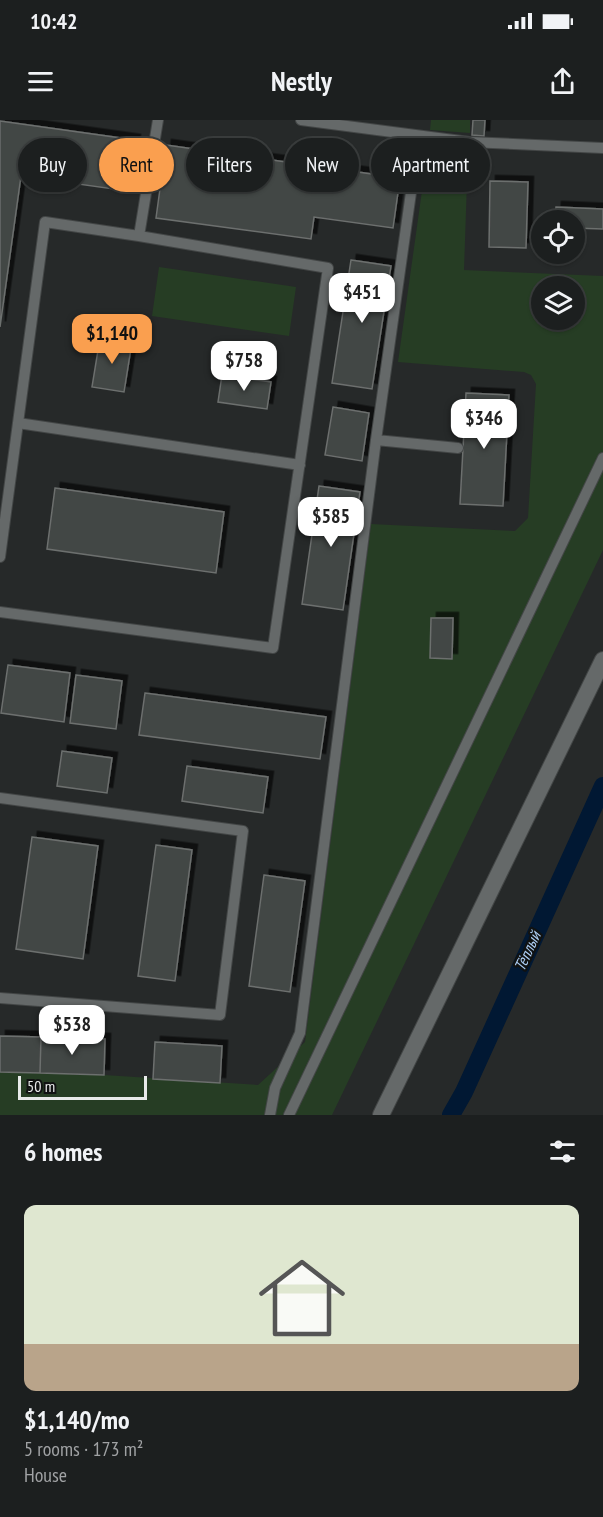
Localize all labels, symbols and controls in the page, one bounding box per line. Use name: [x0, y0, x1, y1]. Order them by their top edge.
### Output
text: 10:42: [30, 7, 78, 35]
text: Nestly: [271, 64, 332, 98]
icon: menu: [24, 65, 57, 98]
icon: share: [546, 65, 579, 98]
chip: Buy: [18, 138, 87, 192]
chip: Rent: [99, 138, 174, 192]
chip: Filters: [186, 138, 273, 192]
chip: New: [285, 138, 359, 192]
chip: Apartment: [371, 138, 490, 192]
map controls: [531, 210, 585, 330]
button: locate: [531, 210, 585, 264]
pin: $451: [326, 273, 398, 324]
button: layers: [531, 276, 585, 330]
text: $451: [343, 279, 381, 305]
pin: $1,140: [63, 314, 161, 365]
text: $1,140: [86, 320, 138, 346]
pin: $758: [208, 341, 280, 392]
text: $758: [225, 347, 263, 373]
pin: $346: [448, 399, 520, 450]
text: $346: [465, 405, 503, 431]
pin: $585: [295, 497, 367, 548]
text: $585: [312, 503, 350, 529]
water label: Тёплый: [509, 926, 546, 974]
pin: $538: [36, 1005, 108, 1056]
text: $538: [53, 1011, 91, 1037]
scale bar: [18, 1073, 147, 1100]
text: 50 m: [27, 1076, 55, 1096]
text: 6 homes: [24, 1135, 102, 1168]
icon: filters: [546, 1135, 579, 1168]
icon: home: [248, 1244, 356, 1352]
text: $1,140/mo: [24, 1403, 130, 1436]
text: 5 rooms · 173 m²: [24, 1436, 143, 1462]
text: House: [24, 1462, 67, 1488]

